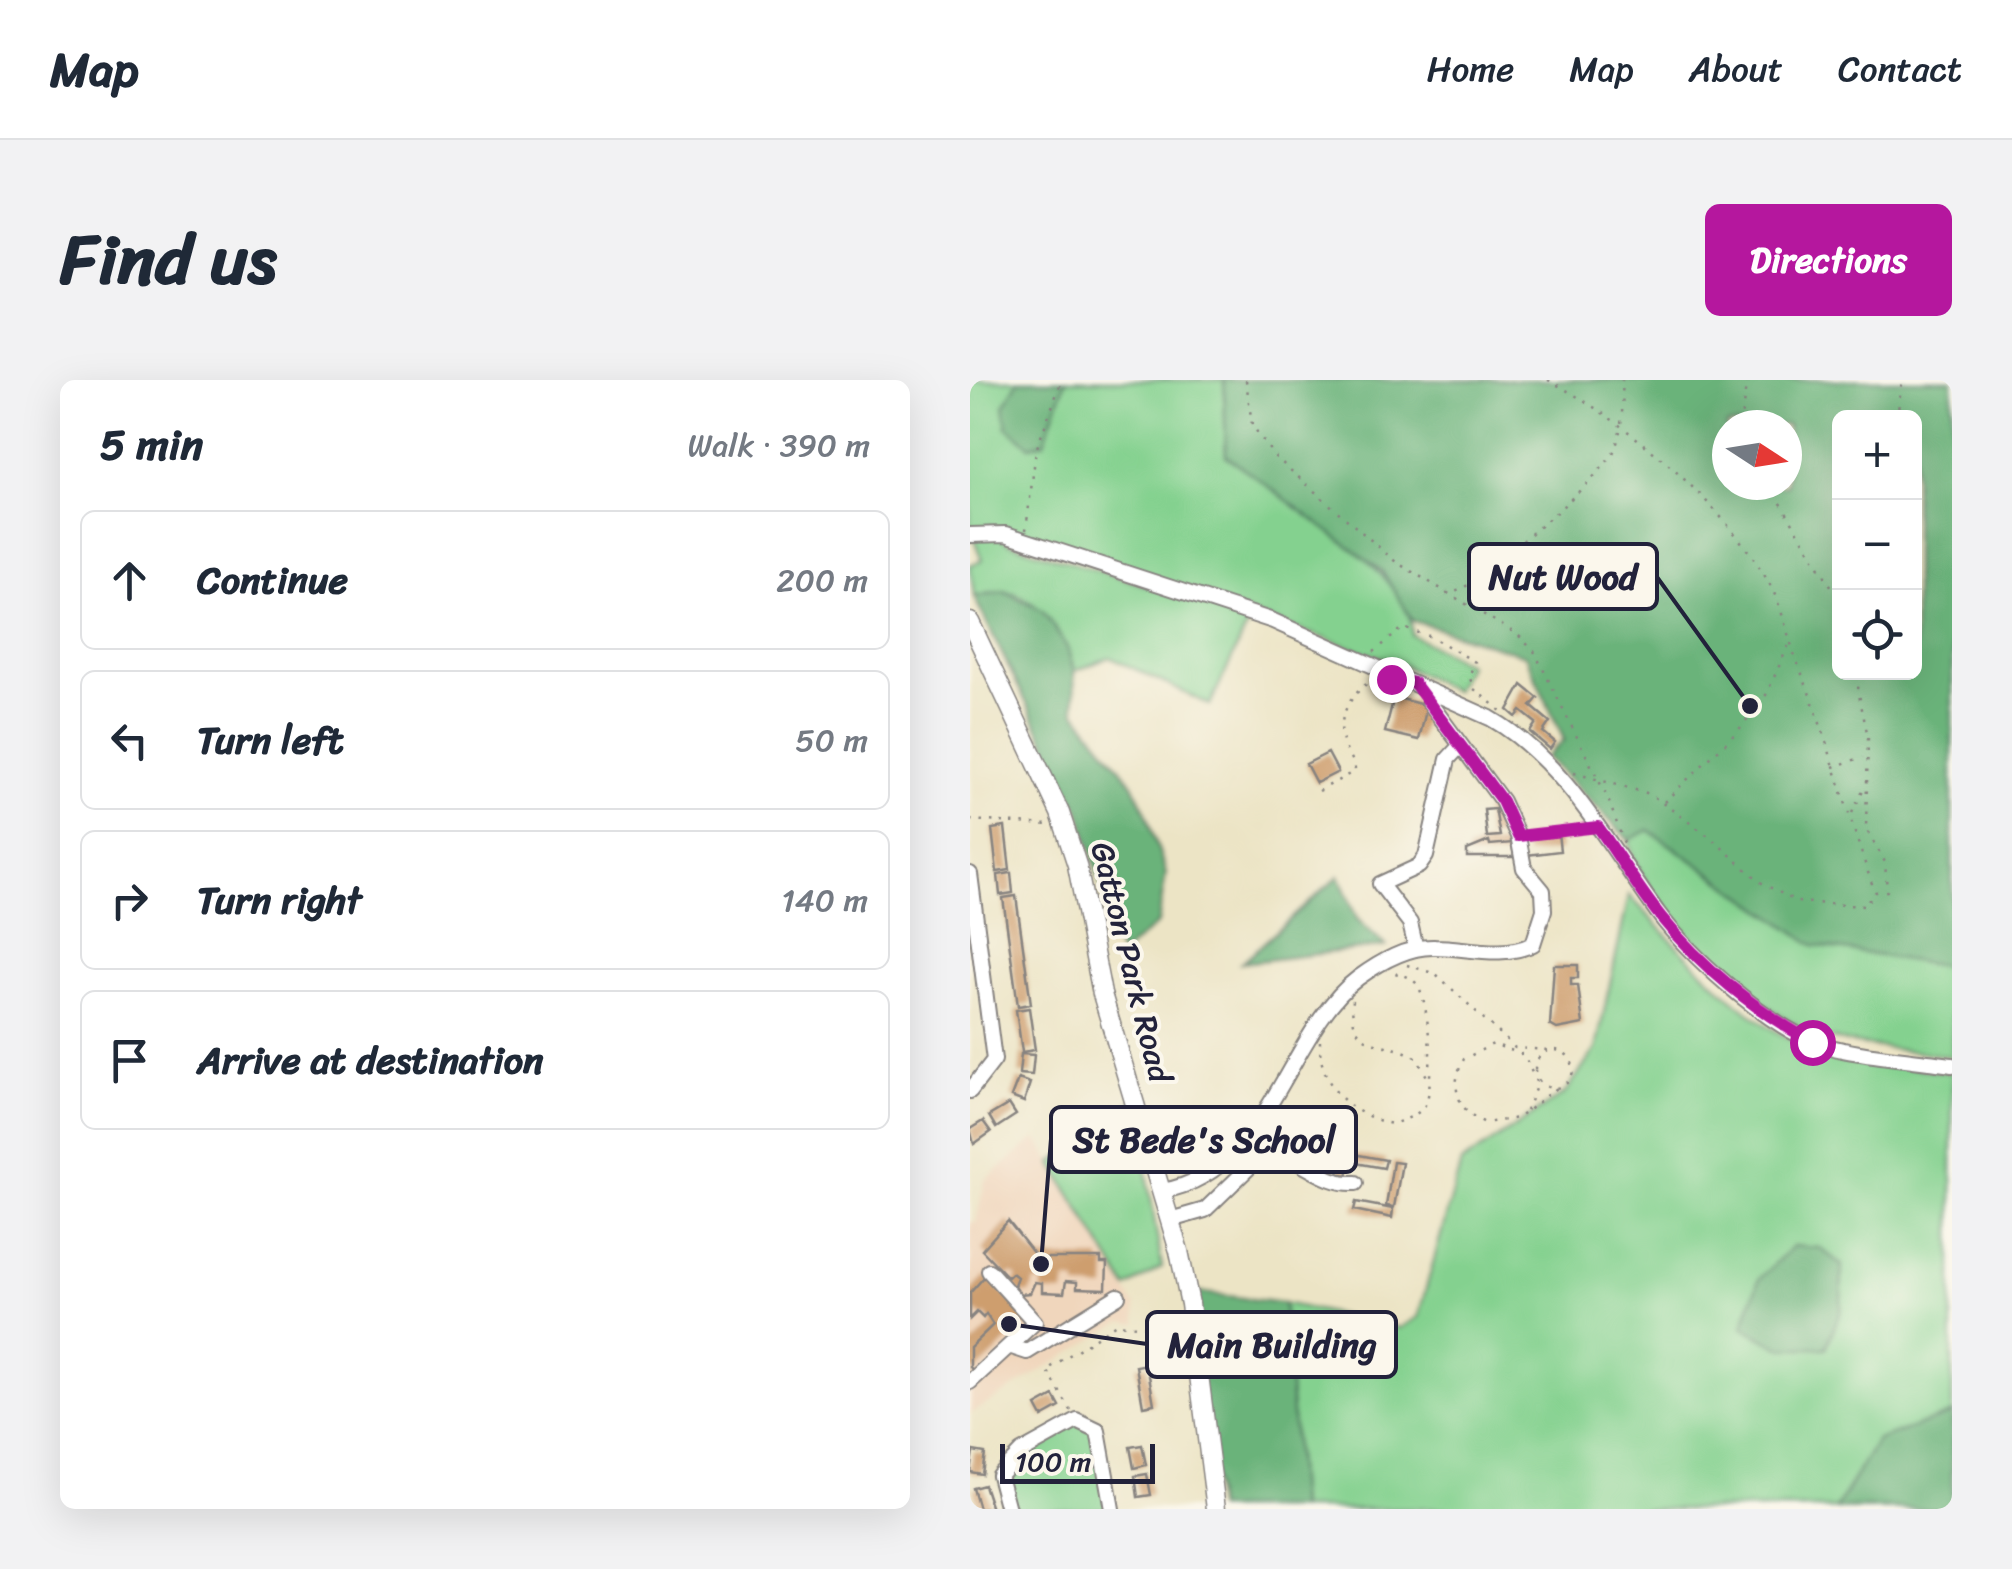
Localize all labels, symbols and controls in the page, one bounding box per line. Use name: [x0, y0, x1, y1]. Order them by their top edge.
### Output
text: Map: [50, 27, 139, 112]
text: Home: [1427, 38, 1514, 100]
text: Map: [1569, 38, 1634, 100]
text: About: [1689, 38, 1783, 100]
text: Contact: [1838, 38, 1962, 100]
text: Find us: [60, 198, 277, 322]
button: Directions: [1705, 204, 1952, 316]
text: 5 min: [100, 408, 203, 482]
north arrow: [1712, 410, 1802, 500]
map controls: [1832, 410, 1922, 680]
button: +: [1832, 410, 1922, 500]
text: Walk · 390 m: [688, 417, 870, 474]
button: −: [1832, 500, 1922, 590]
callout: Nut Wood: [1469, 544, 1657, 609]
text: Nut Wood: [1488, 546, 1640, 608]
text: Continue: [197, 547, 348, 614]
text: 200 m: [776, 552, 868, 609]
icon: ahead: [102, 553, 157, 608]
button: locate: [1832, 590, 1922, 680]
route end: [1369, 657, 1415, 703]
text: Turn left: [197, 707, 343, 774]
text: 50 m: [795, 712, 868, 769]
icon: left: [102, 713, 157, 768]
street label: Gatton Park Road: [1074, 836, 1189, 1090]
text: Turn right: [197, 867, 362, 934]
text: 140 m: [781, 872, 868, 929]
icon: right: [102, 873, 157, 928]
route start: [1790, 1020, 1836, 1066]
text: Arrive at destination: [197, 1027, 544, 1094]
icon: arrive: [102, 1033, 157, 1088]
callout: St Bede's School: [1051, 1107, 1356, 1172]
text: St Bede's School: [1071, 1109, 1337, 1171]
callout: Main Building: [1147, 1312, 1396, 1377]
text: Main Building: [1166, 1314, 1377, 1376]
text: 100 m: [1015, 1437, 1091, 1486]
scale bar: [1000, 1439, 1155, 1484]

